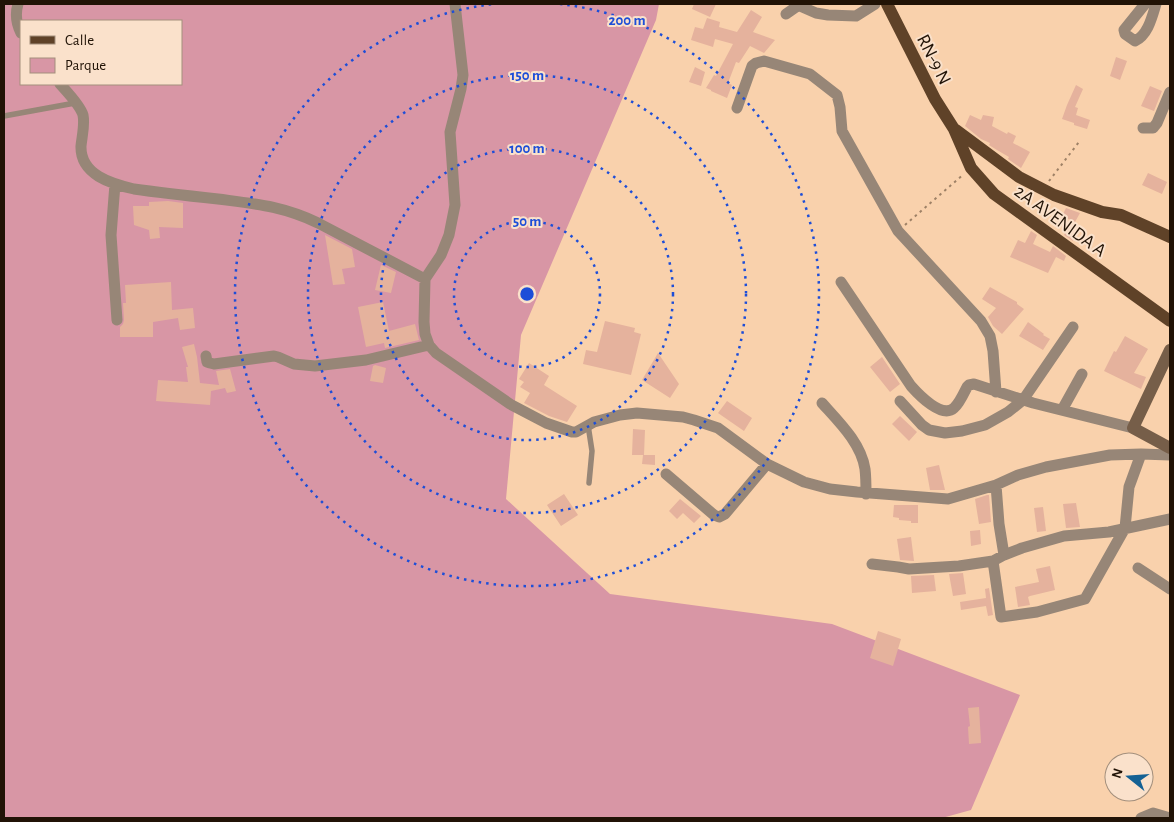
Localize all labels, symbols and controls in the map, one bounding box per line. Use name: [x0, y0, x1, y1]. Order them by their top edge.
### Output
text: 200 m: [608, 13, 646, 28]
legend: [20, 20, 182, 85]
street label: RN-9 N: [913, 31, 954, 88]
text: Calle: [65, 33, 94, 48]
text: Parque: [65, 58, 106, 73]
text: 150 m: [510, 68, 544, 83]
text: 100 m: [509, 141, 545, 156]
street label: 2A AVENIDA A: [1011, 182, 1110, 261]
text: 50 m: [513, 214, 541, 229]
centre of rings: [518, 285, 536, 303]
north arrow: [1104, 752, 1154, 802]
text: N: [1109, 767, 1126, 780]

